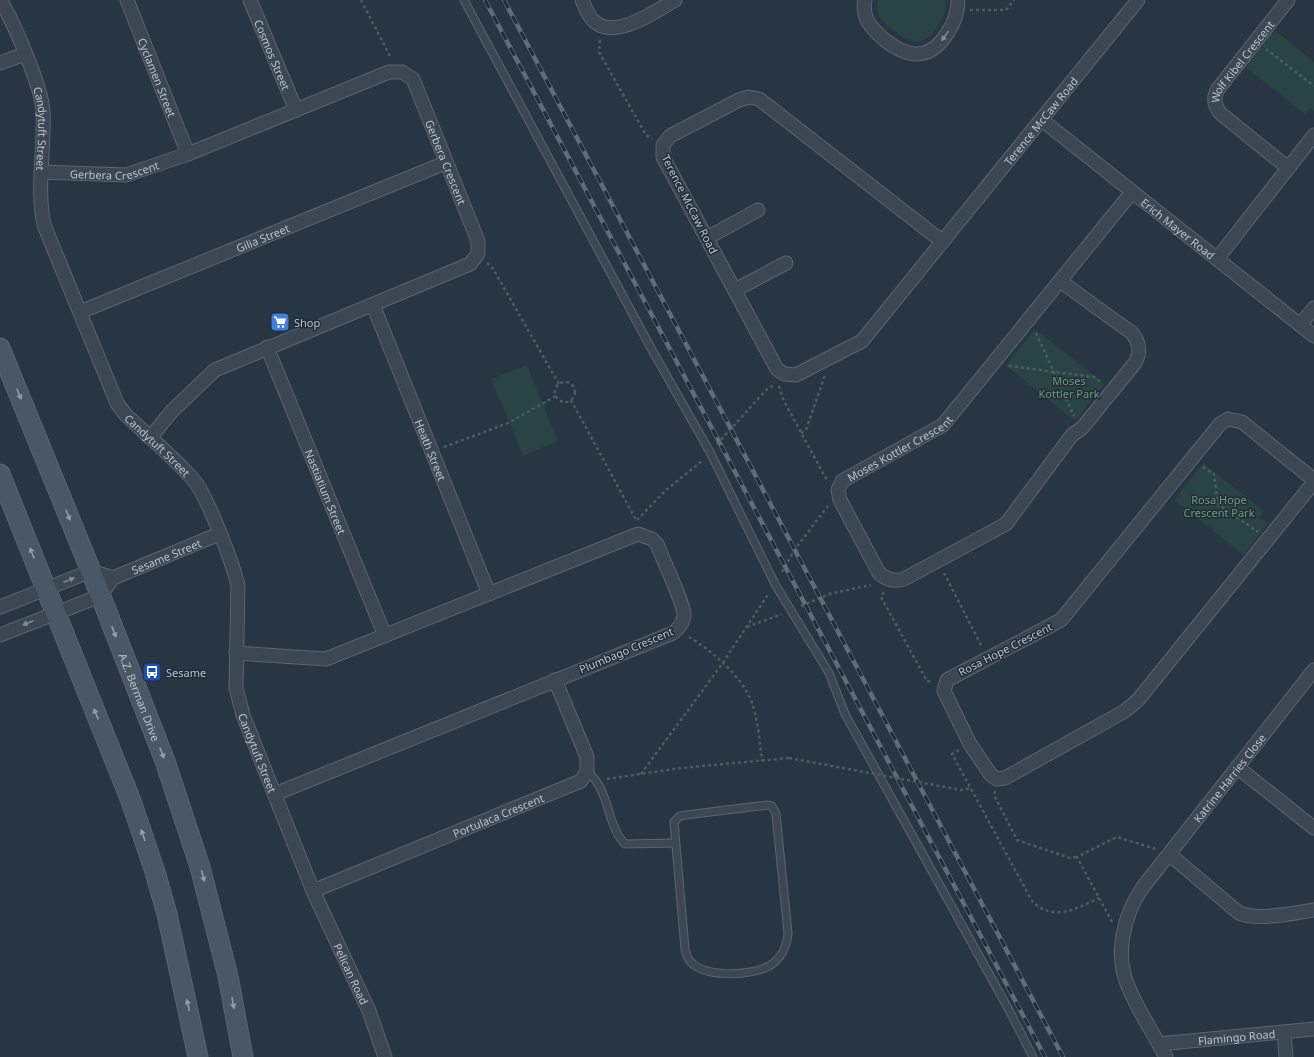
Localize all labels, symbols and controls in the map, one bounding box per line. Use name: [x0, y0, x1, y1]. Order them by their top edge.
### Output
street label: Cosmos Street: [251, 17, 294, 92]
street label: Wolf Kibel Crescent: [1207, 17, 1277, 103]
one-way arrow: [942, 31, 950, 41]
street label: Cyclamen Street: [135, 35, 180, 119]
street label: Terence McCaw Road: [1000, 73, 1081, 168]
street label: Candytuft Street: [31, 85, 51, 171]
street label: Gerbera Crescent: [423, 117, 470, 207]
street label: Terence McCaw Road: [658, 152, 722, 256]
street label: Gerbera Crescent: [70, 157, 161, 183]
street label: Erich Mayer Road: [1138, 194, 1218, 262]
street label: Gilia Street: [233, 220, 291, 255]
supermarket icon: Shop: [269, 311, 291, 333]
place label: Shop: [294, 315, 320, 330]
park label: Moses Kottler Park: [1038, 373, 1100, 401]
one-way arrow: [16, 389, 22, 401]
street label: Candytuft Street: [122, 410, 194, 479]
street label: Moses Kottler Crescent: [844, 412, 955, 484]
street label: Heath Street: [412, 417, 450, 483]
street label: Nastiatium Street: [302, 447, 350, 536]
park label: Rosa Hope Crescent Park: [1183, 492, 1255, 520]
one-way arrow: [65, 509, 71, 520]
street label: Sesame Street: [129, 535, 203, 577]
one-way arrow: [29, 547, 35, 558]
one-way arrow: [63, 577, 74, 583]
street label: Rosa Hope Crescent: [956, 619, 1055, 679]
one-way arrow: [21, 621, 33, 627]
street label: Plumbago Crescent: [577, 623, 675, 677]
one-way arrow: [112, 627, 118, 639]
street label: A.Z. Berman Drive: [116, 651, 164, 743]
bus stop icon: Sesame: [141, 661, 163, 683]
place label: Sesame: [166, 665, 206, 680]
one-way arrow: [93, 707, 99, 719]
street label: Candytuft Street: [235, 711, 281, 795]
street label: Katrine Harries Close: [1190, 730, 1269, 825]
one-way arrow: [159, 747, 165, 758]
street label: Portulaca Crescent: [450, 790, 546, 840]
one-way arrow: [139, 829, 145, 841]
one-way arrow: [200, 870, 206, 883]
street label: Pelican Road: [331, 940, 372, 1007]
one-way arrow: [230, 997, 236, 1009]
one-way arrow: [184, 999, 190, 1011]
street label: Flamingo Road: [1197, 1025, 1276, 1048]

